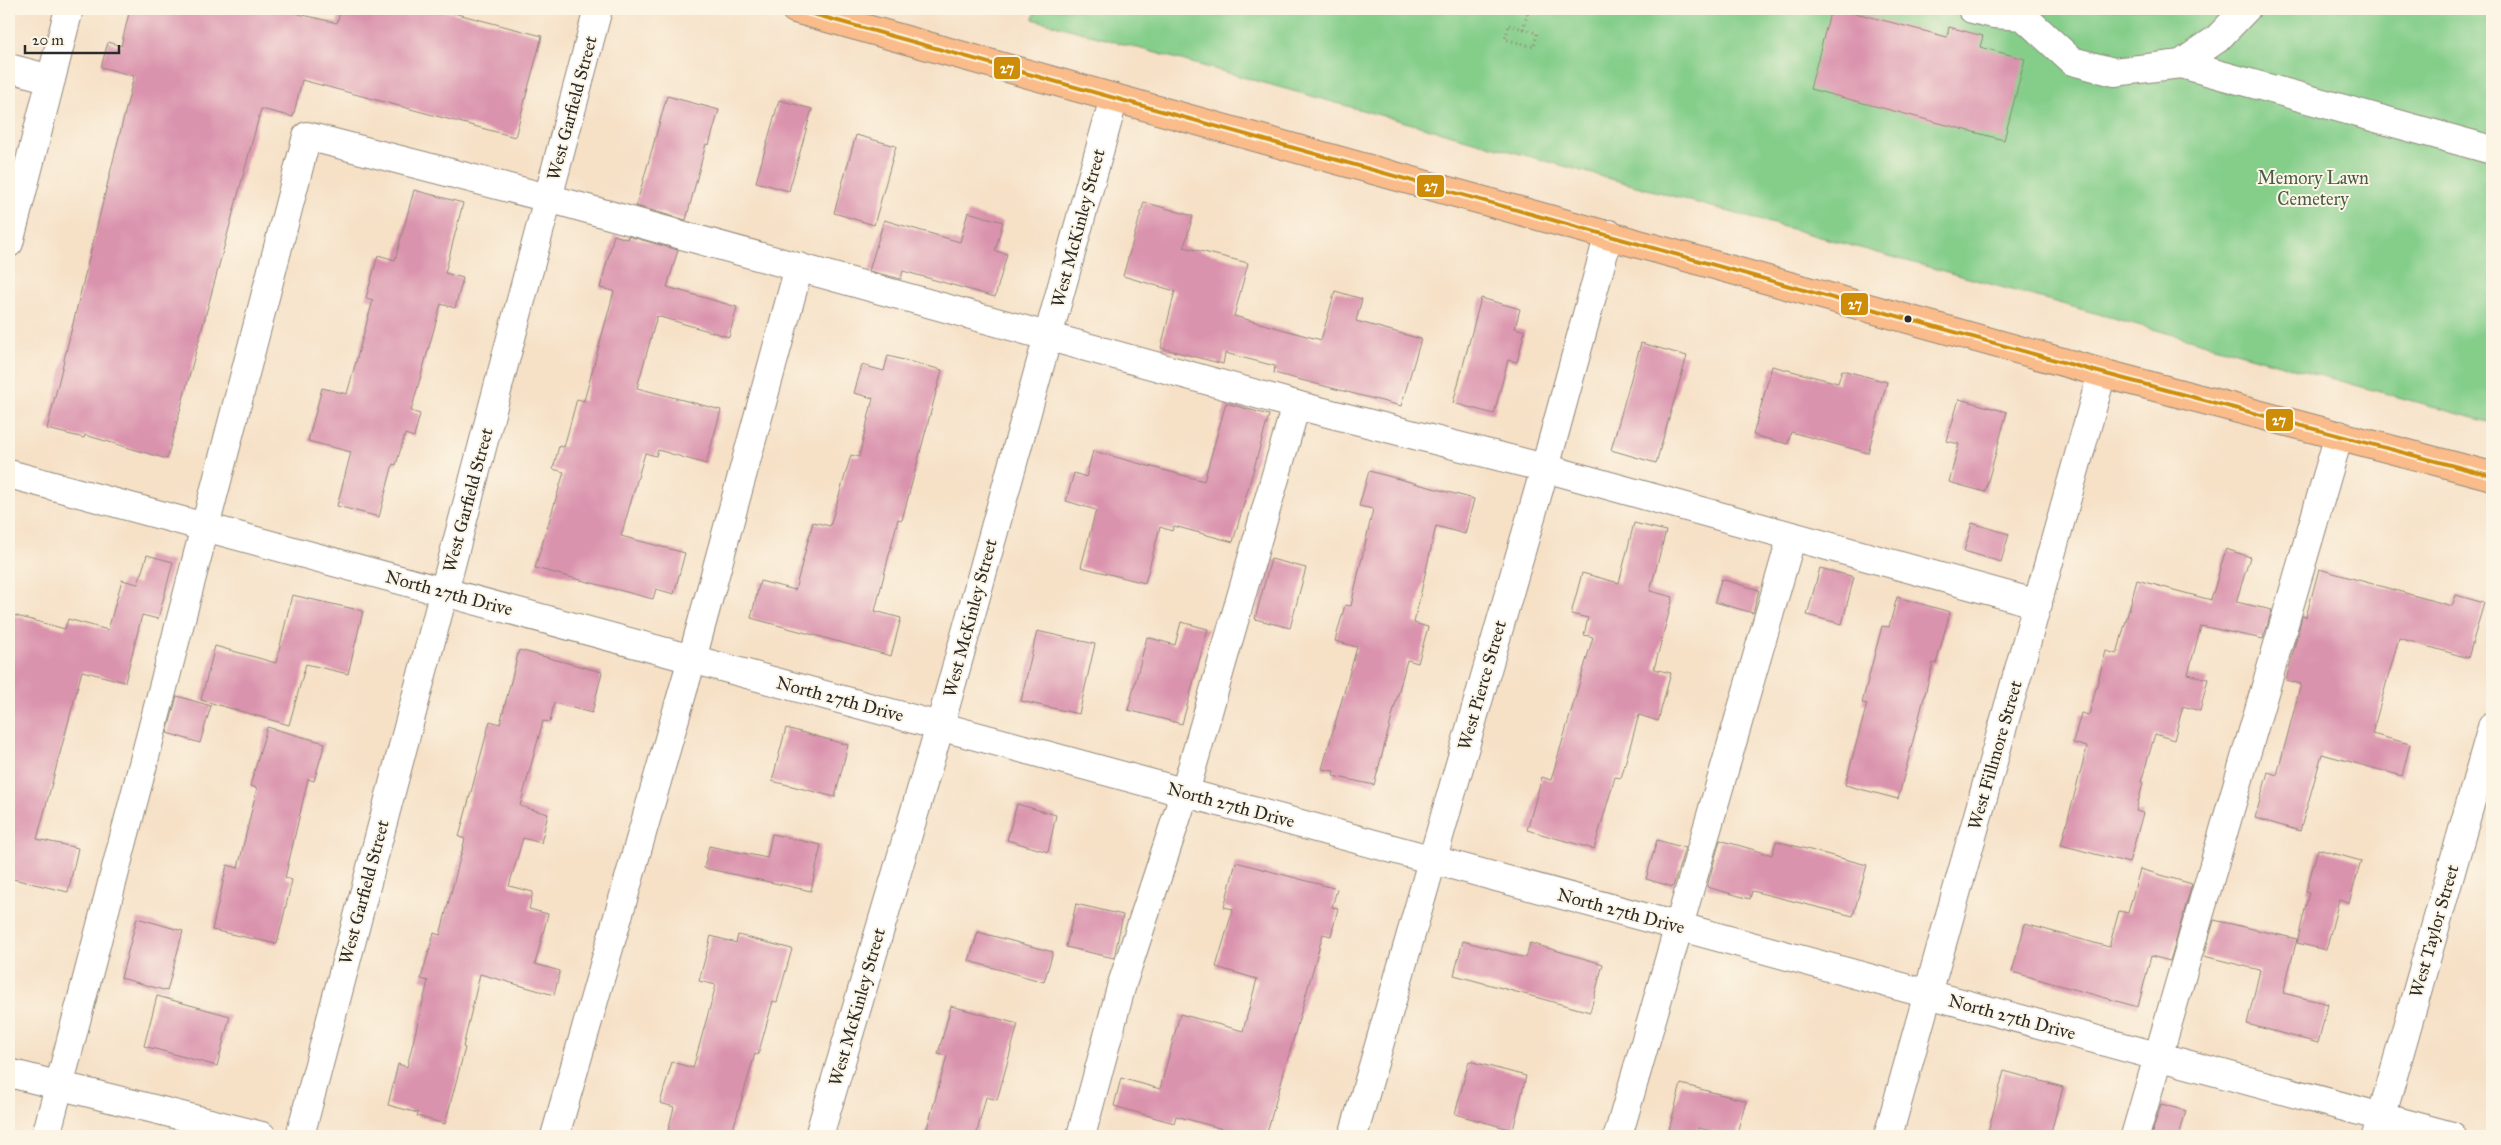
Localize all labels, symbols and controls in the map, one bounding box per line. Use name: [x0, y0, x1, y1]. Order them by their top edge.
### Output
scale bar: [25, 22, 119, 54]
text: 20 m: [32, 31, 64, 49]
street label: West Garfield Street: [542, 33, 602, 183]
line badge: 27: [993, 56, 1021, 80]
text: 27: [1000, 60, 1015, 77]
street label: West McKinley Street: [1046, 146, 1110, 310]
park label: Memory Lawn Cemetery: [2257, 167, 2369, 210]
line badge: 27: [1416, 174, 1445, 198]
text: 27: [1424, 178, 1439, 195]
line badge: 27: [1840, 292, 1869, 316]
text: 27: [1848, 296, 1863, 313]
unlabelled marker: [1903, 314, 1913, 324]
line badge: 27: [2265, 408, 2294, 432]
text: 27: [2272, 412, 2287, 429]
street label: West Garfield Street: [438, 425, 498, 575]
street label: West McKinley Street: [938, 536, 1002, 700]
street label: North 27th Drive: [383, 565, 515, 621]
street label: West Pierce Street: [1453, 617, 1511, 752]
street label: North 27th Drive: [774, 671, 906, 727]
street label: West Fillmore Street: [1963, 677, 2027, 832]
street label: North 27th Drive: [1165, 777, 1297, 833]
street label: West Garfield Street: [334, 817, 394, 967]
street label: West Taylor Street: [2405, 862, 2464, 1000]
street label: North 27th Drive: [1555, 883, 1687, 939]
street label: West McKinley Street: [824, 925, 890, 1088]
street label: North 27th Drive: [1946, 989, 2078, 1045]

